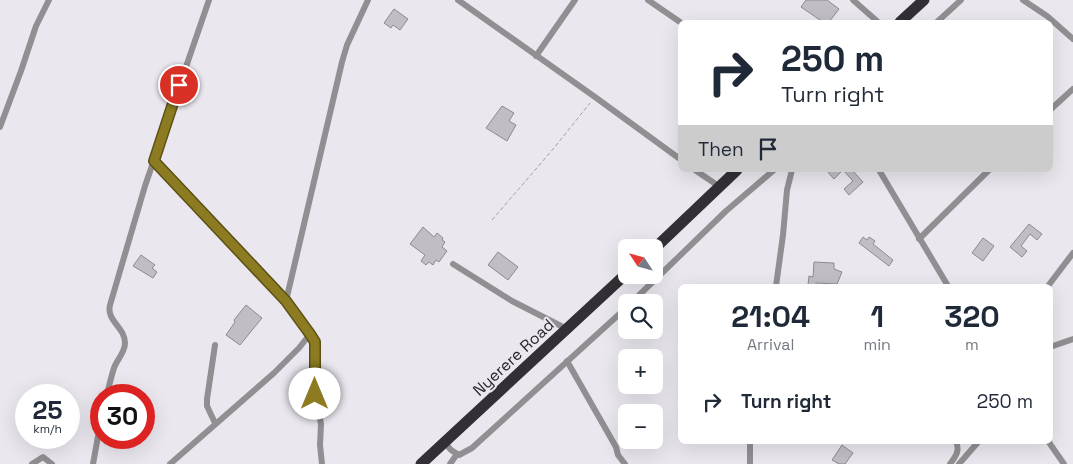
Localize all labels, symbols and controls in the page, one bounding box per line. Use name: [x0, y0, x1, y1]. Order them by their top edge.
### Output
text: 250 m: [781, 37, 884, 81]
icon: right: [698, 40, 763, 105]
pin: [158, 64, 200, 106]
icon: arrive: [165, 71, 193, 99]
text: Turn right: [781, 80, 884, 108]
icon: arrive: [754, 135, 782, 163]
text: Then: [698, 137, 744, 162]
north arrow: [618, 239, 662, 284]
map controls: [618, 239, 663, 449]
button: search: [618, 294, 663, 339]
text: 21:04: [731, 297, 810, 336]
text: 1: [870, 297, 884, 336]
text: 320: [944, 297, 1000, 336]
street label: Nyerere Road: [468, 314, 558, 400]
text: Arrival: [747, 334, 794, 355]
text: min: [863, 334, 891, 355]
text: m: [965, 334, 979, 355]
button: +: [618, 349, 663, 394]
position arrow: [288, 367, 340, 419]
speed limit sign: 30: [90, 384, 155, 449]
icon: right: [698, 388, 726, 416]
text: Turn right: [741, 389, 831, 414]
text: 250 m: [977, 389, 1033, 414]
text: 25: [33, 394, 62, 426]
button: −: [618, 404, 663, 449]
text: km/h: [33, 421, 62, 437]

